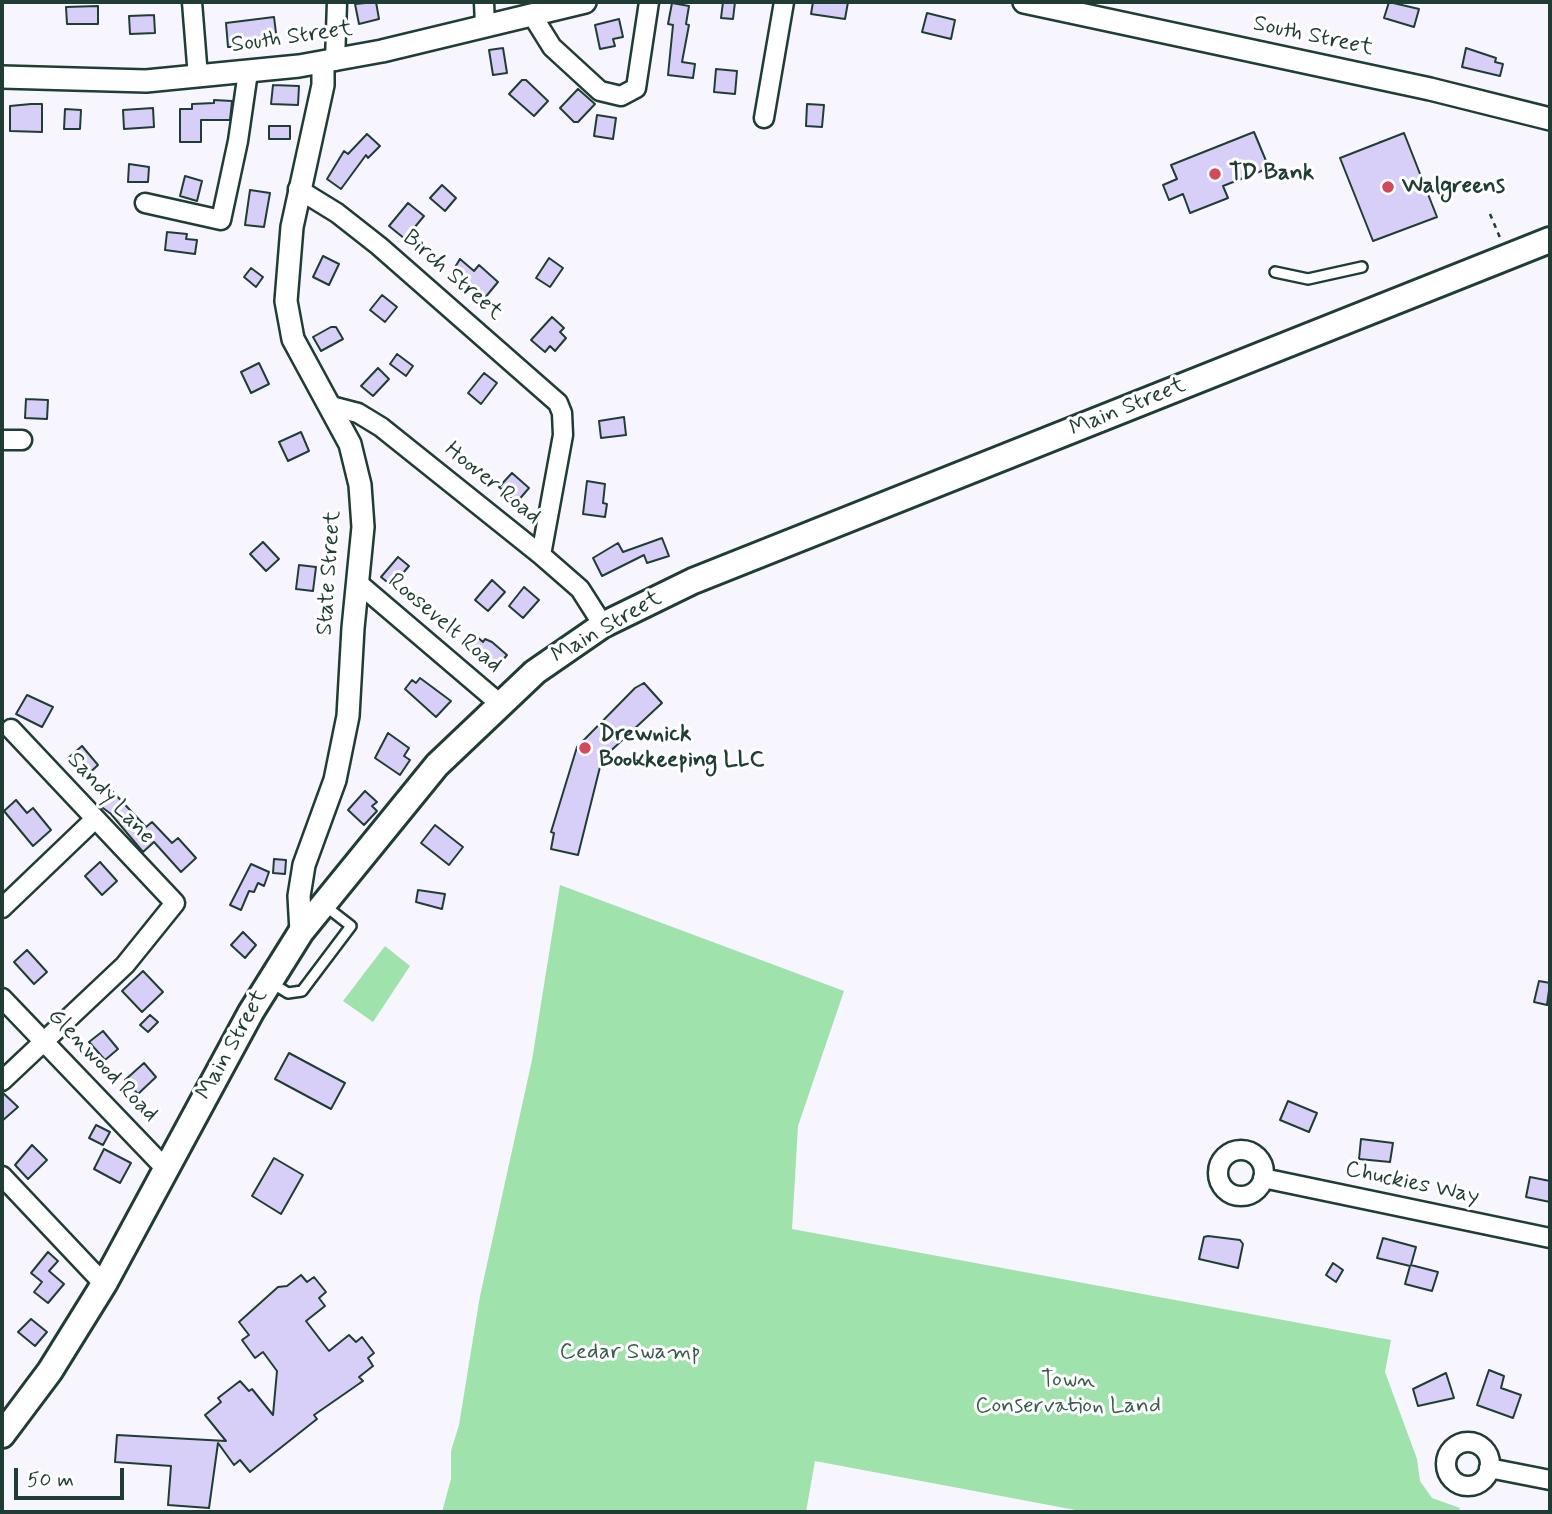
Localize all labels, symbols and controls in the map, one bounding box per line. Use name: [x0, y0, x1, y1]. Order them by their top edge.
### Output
street label: South Street: [1250, 11, 1376, 63]
street label: South Street: [230, 16, 354, 60]
place label: TD Bank: [1229, 160, 1314, 188]
marker: TD Bank: [1207, 166, 1223, 182]
place label: Walgreens: [1402, 173, 1505, 201]
marker: Walgreens: [1380, 179, 1396, 195]
street label: Birch Street: [396, 225, 508, 327]
street label: Main Street: [1066, 372, 1190, 444]
street label: Hoover Road: [438, 437, 546, 531]
street label: State Street: [312, 510, 348, 636]
street label: Roosevelt Road: [381, 568, 507, 680]
street label: Main Street: [547, 585, 667, 671]
place label: Drewnick Bookkeeping LLC: [599, 721, 764, 775]
marker: Drewnick Bookkeeping LLC: [577, 740, 593, 756]
street label: Sandy Lane: [60, 747, 160, 851]
street label: Main Street: [191, 985, 275, 1105]
street label: Glenwood Road: [41, 1003, 163, 1129]
street label: Chuckies Way: [1342, 1156, 1482, 1212]
park label: Cedar Swamp: [559, 1339, 701, 1367]
park label: Town Conservation Land: [975, 1367, 1161, 1421]
scale bar: [18, 1454, 128, 1498]
text: 50 m: [27, 1466, 74, 1494]

